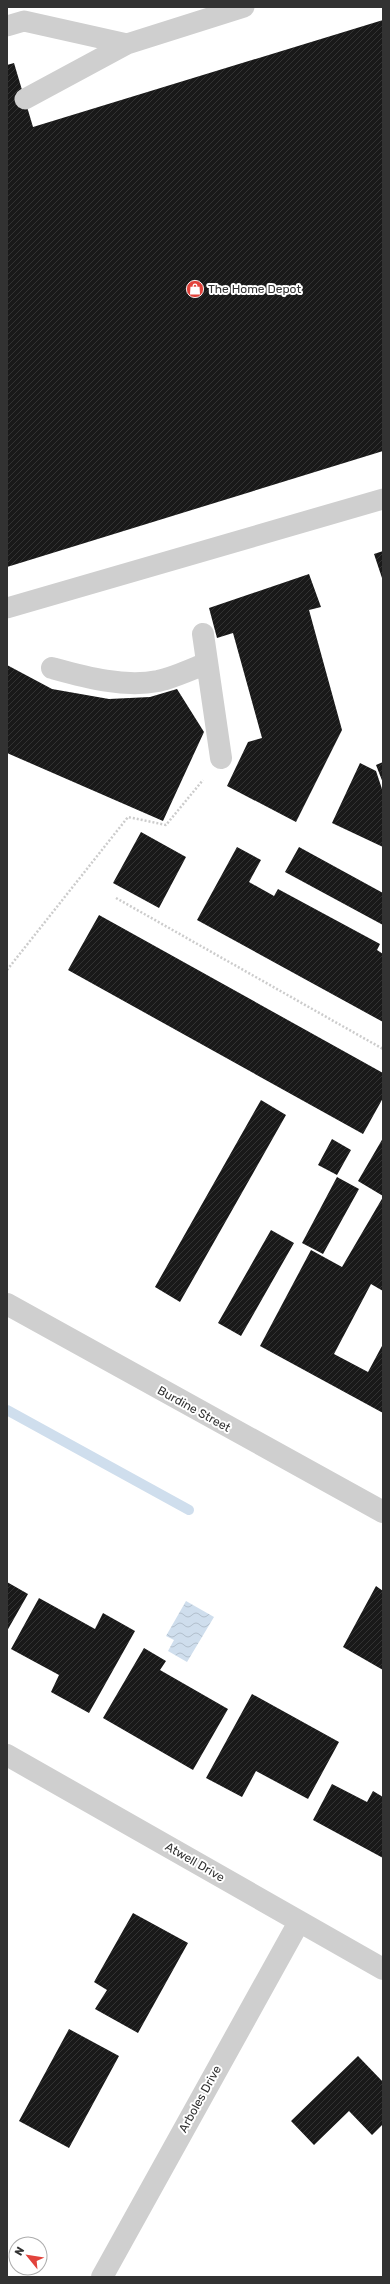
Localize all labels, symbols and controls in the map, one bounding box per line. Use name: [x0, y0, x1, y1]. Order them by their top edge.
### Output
shop icon: The Home Depot: [185, 279, 205, 299]
place label: The Home Depot: [208, 282, 301, 296]
street label: Burdine Street: [155, 1383, 233, 1435]
street label: Atwell Drive: [163, 1839, 227, 1885]
street label: Arboles Drive: [176, 2063, 224, 2135]
north arrow: [8, 2236, 48, 2276]
text: N: [12, 2245, 27, 2258]

